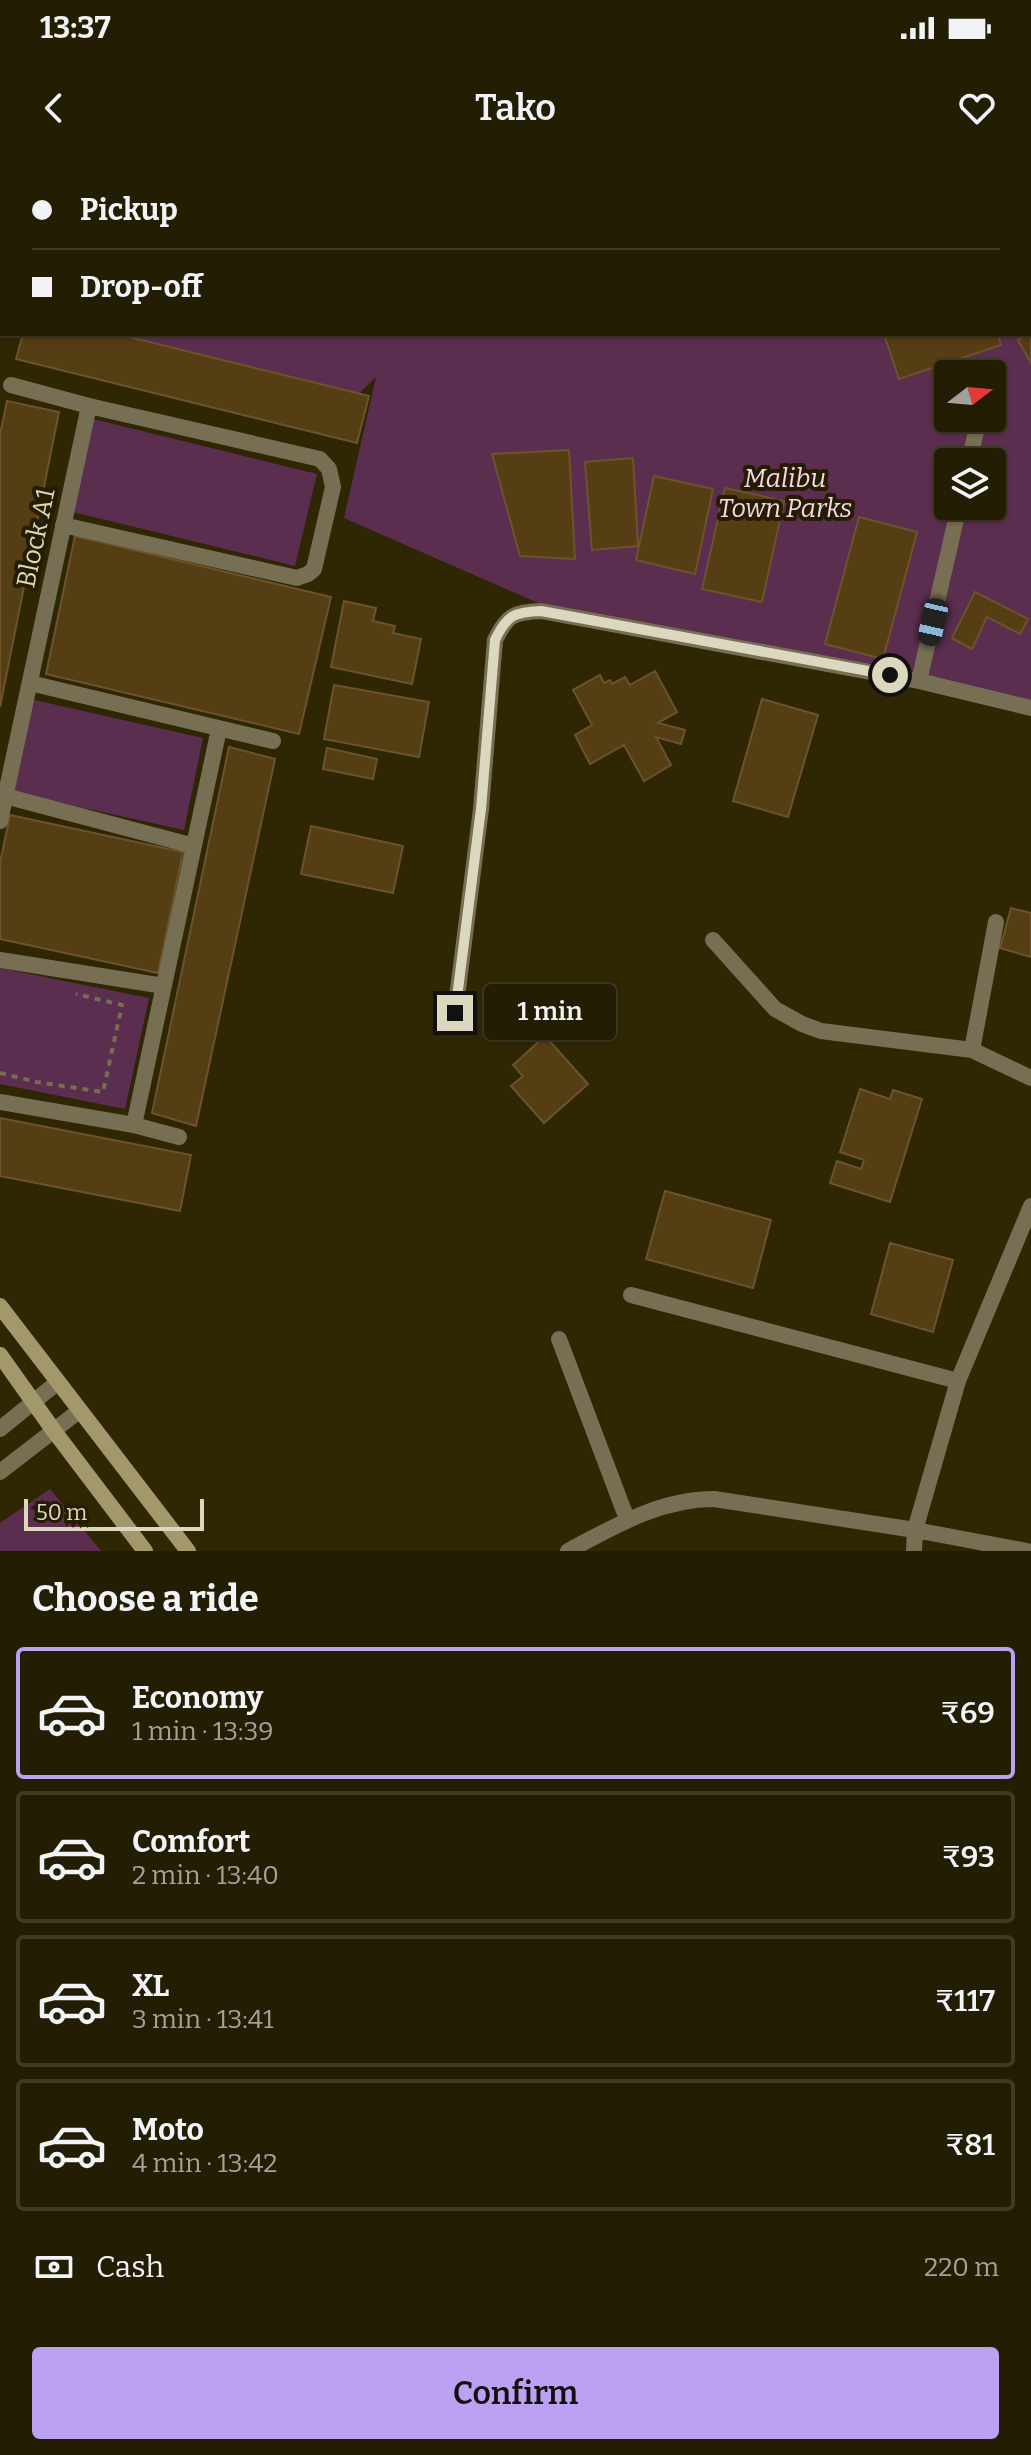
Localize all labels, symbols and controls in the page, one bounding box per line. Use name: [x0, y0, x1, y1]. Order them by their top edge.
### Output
text: 13:37: [40, 10, 111, 46]
icon: back: [32, 86, 76, 130]
text: Tako: [475, 86, 556, 130]
icon: heart: [955, 86, 999, 130]
text: Pickup: [80, 192, 178, 228]
text: Drop-off: [80, 269, 202, 305]
north arrow: [934, 360, 1006, 432]
map controls: [934, 360, 1006, 520]
button: layers: [934, 448, 1006, 520]
park label: Malibu Town Parks: [718, 463, 852, 524]
street label: Block A1: [10, 485, 62, 590]
car: [916, 596, 950, 648]
route start: [872, 657, 908, 693]
callout: 1 min: [483, 985, 615, 1041]
route end: [437, 995, 473, 1031]
text: 1 min: [517, 996, 583, 1027]
scale bar: [24, 1495, 204, 1531]
text: 50 m: [36, 1499, 87, 1526]
text: Choose a ride: [32, 1577, 259, 1621]
icon: car: [36, 1677, 108, 1749]
text: Economy: [132, 1680, 263, 1716]
text: ₹69: [941, 1695, 995, 1731]
text: 1 min · 13:39: [132, 1716, 274, 1747]
icon: car: [36, 1821, 108, 1893]
text: Comfort: [132, 1824, 250, 1860]
text: ₹93: [942, 1839, 995, 1875]
text: 2 min · 13:40: [132, 1860, 279, 1891]
icon: car: [36, 1965, 108, 2037]
text: XL: [132, 1968, 169, 2004]
text: ₹117: [935, 1983, 995, 2019]
text: 3 min · 13:41: [132, 2004, 274, 2035]
icon: car: [36, 2109, 108, 2181]
text: Moto: [132, 2112, 204, 2148]
text: ₹81: [945, 2127, 995, 2163]
text: 4 min · 13:42: [132, 2148, 277, 2179]
icon: cash: [32, 2245, 76, 2289]
text: Cash: [96, 2249, 164, 2285]
text: 220 m: [924, 2252, 999, 2283]
button: Confirm: [32, 2347, 999, 2439]

